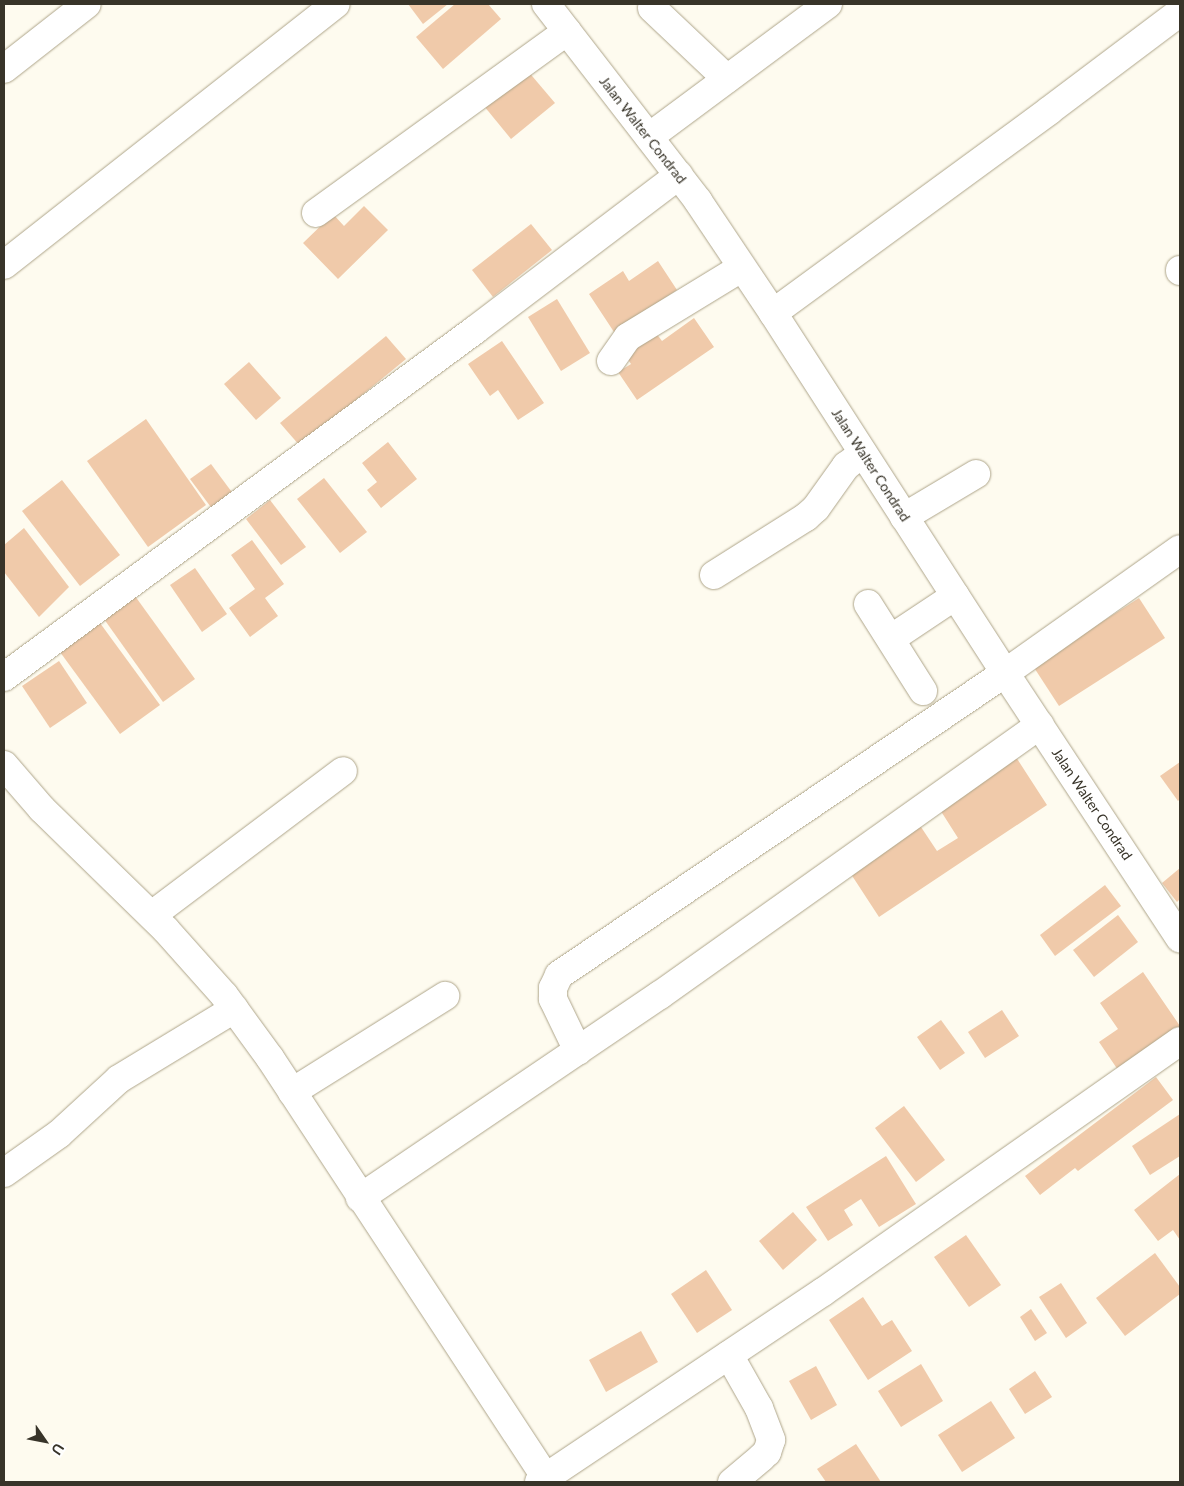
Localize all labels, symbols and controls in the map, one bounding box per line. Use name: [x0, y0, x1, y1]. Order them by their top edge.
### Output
street label: Jalan Walter Condrad: [596, 73, 690, 187]
street label: Jalan Walter Condrad: [828, 405, 914, 525]
street label: Jalan Walter Condrad: [1048, 745, 1136, 863]
north arrow: [20, 1416, 70, 1466]
text: U: [48, 1440, 68, 1458]

